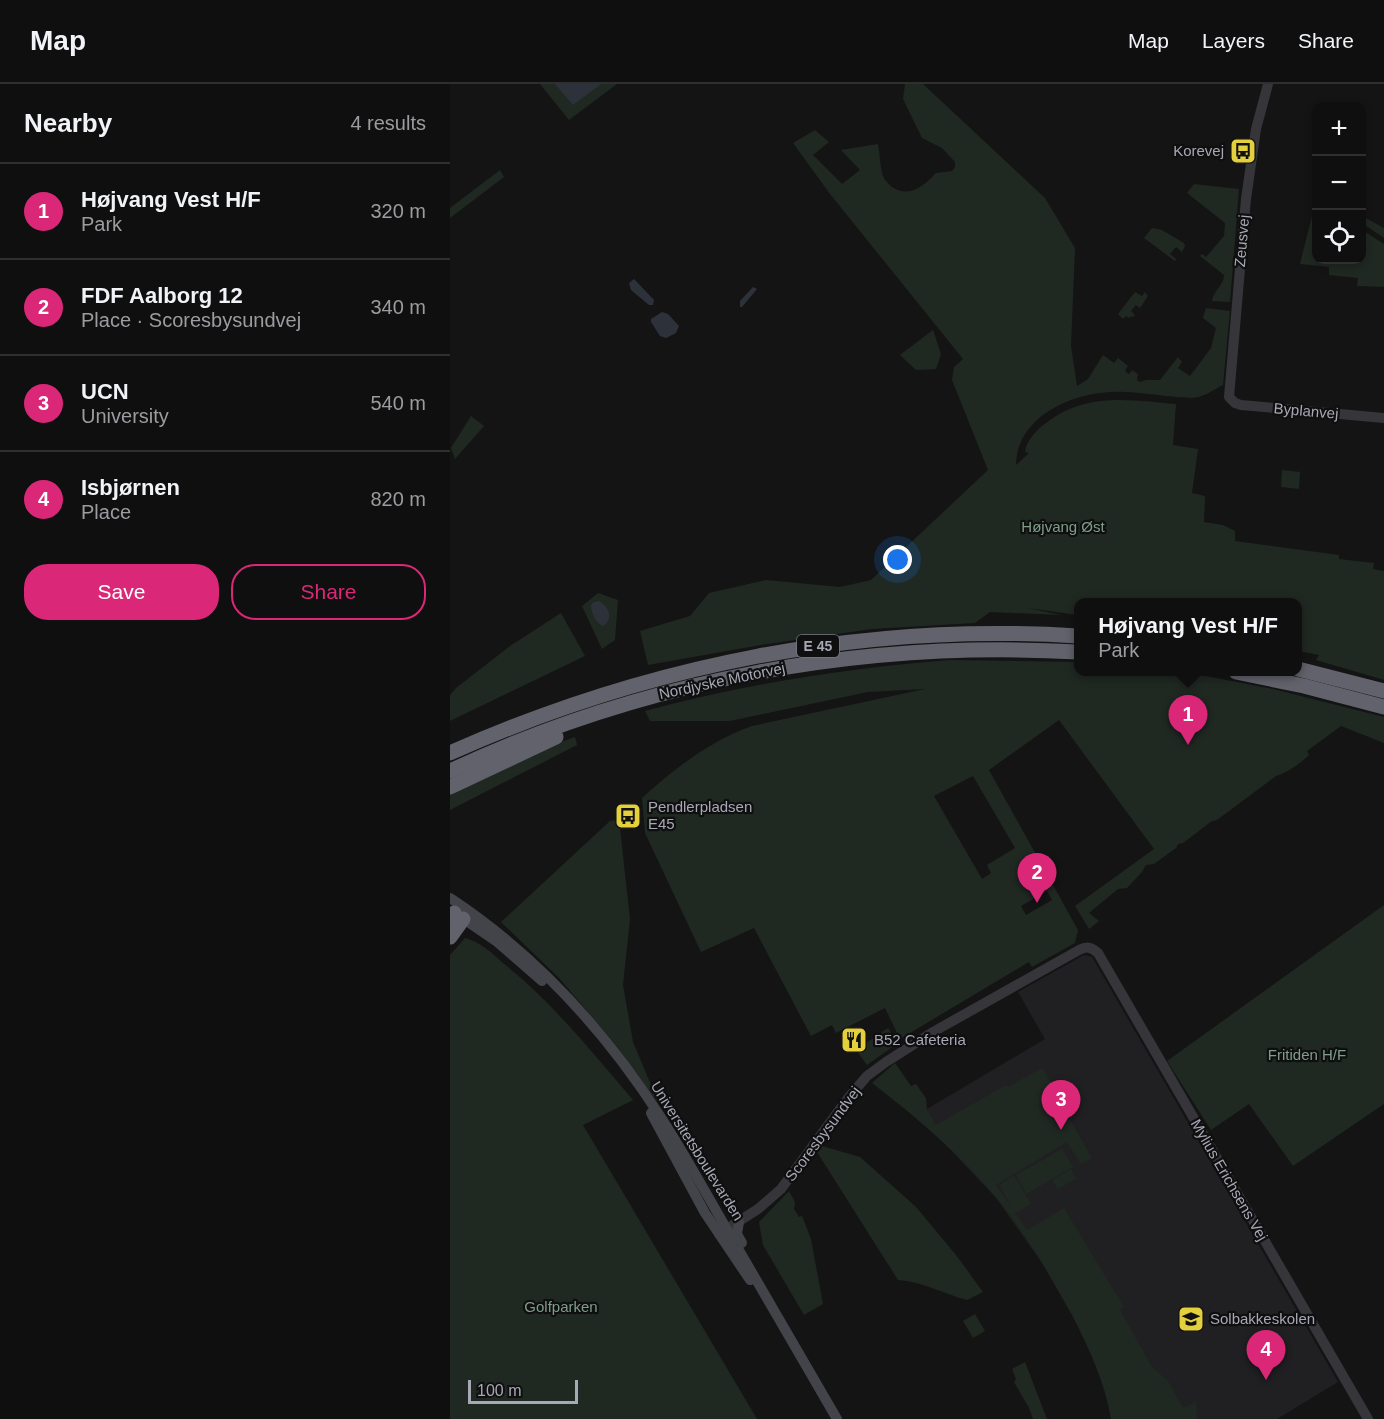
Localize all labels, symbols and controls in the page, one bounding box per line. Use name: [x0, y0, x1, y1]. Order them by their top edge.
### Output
text: Map: [30, 25, 86, 56]
text: Map: [1128, 29, 1169, 52]
text: Layers: [1202, 29, 1265, 52]
text: Share: [1298, 29, 1354, 52]
map controls: [1312, 102, 1366, 264]
button: +: [1312, 102, 1366, 156]
text: Nearby: [24, 108, 112, 138]
text: 4 results: [350, 112, 426, 134]
bus stop icon: Korevej: [1228, 136, 1258, 166]
place label: Korevej: [1173, 142, 1224, 159]
button: −: [1312, 156, 1366, 210]
text: Højvang Vest H/F: [81, 187, 261, 212]
text: 1: [38, 200, 49, 222]
text: 320 m: [370, 200, 426, 222]
button: locate: [1312, 210, 1366, 264]
text: Park: [81, 213, 122, 235]
street label: Zeusvej: [1231, 214, 1252, 268]
text: FDF Aalborg 12: [81, 283, 243, 308]
text: 2: [38, 296, 49, 318]
text: 340 m: [370, 296, 426, 318]
text: Place · Scoresbysundvej: [81, 309, 301, 331]
text: UCN: [81, 379, 129, 404]
text: 3: [38, 392, 49, 414]
text: 540 m: [370, 392, 426, 414]
street label: Byplanvej: [1273, 399, 1339, 422]
text: University: [81, 405, 169, 427]
text: Isbjørnen: [81, 475, 180, 500]
text: 4: [38, 488, 49, 510]
text: 820 m: [370, 488, 426, 510]
text: Place: [81, 501, 131, 523]
park label: Højvang Øst: [1021, 518, 1106, 535]
your location: [883, 545, 912, 574]
button: Save: [24, 564, 219, 620]
button: Share: [231, 564, 426, 620]
popup: [1074, 598, 1302, 676]
text: Højvang Vest H/F: [1098, 613, 1278, 638]
road number: E 45: [797, 635, 839, 657]
text: Park: [1098, 639, 1139, 661]
street label: Nordjyske Motorvej: [657, 659, 786, 702]
pin: 1: [1168, 696, 1208, 745]
place label: Pendlerpladsen E45: [648, 798, 752, 832]
bus stop icon: Pendlerpladsen E45: [613, 801, 643, 831]
pin: 2: [1018, 854, 1056, 903]
restaurant icon: B52 Cafeteria: [839, 1025, 869, 1055]
place label: B52 Cafeteria: [874, 1031, 966, 1048]
park label: Fritiden H/F: [1268, 1046, 1346, 1063]
street label: Universitetsboulevarden: [648, 1078, 747, 1223]
pin: 3: [1042, 1080, 1080, 1130]
street label: Scoresbysundvej: [781, 1083, 864, 1184]
street label: Mylius Erichsens Vej: [1188, 1116, 1271, 1244]
park label: Golfparken: [524, 1298, 598, 1315]
school or university icon: Solbakkeskolen: [1176, 1304, 1206, 1334]
place label: Solbakkeskolen: [1210, 1310, 1315, 1327]
pin: 4: [1246, 1330, 1286, 1380]
scale bar: [468, 1377, 578, 1404]
text: 100 m: [477, 1382, 521, 1399]

